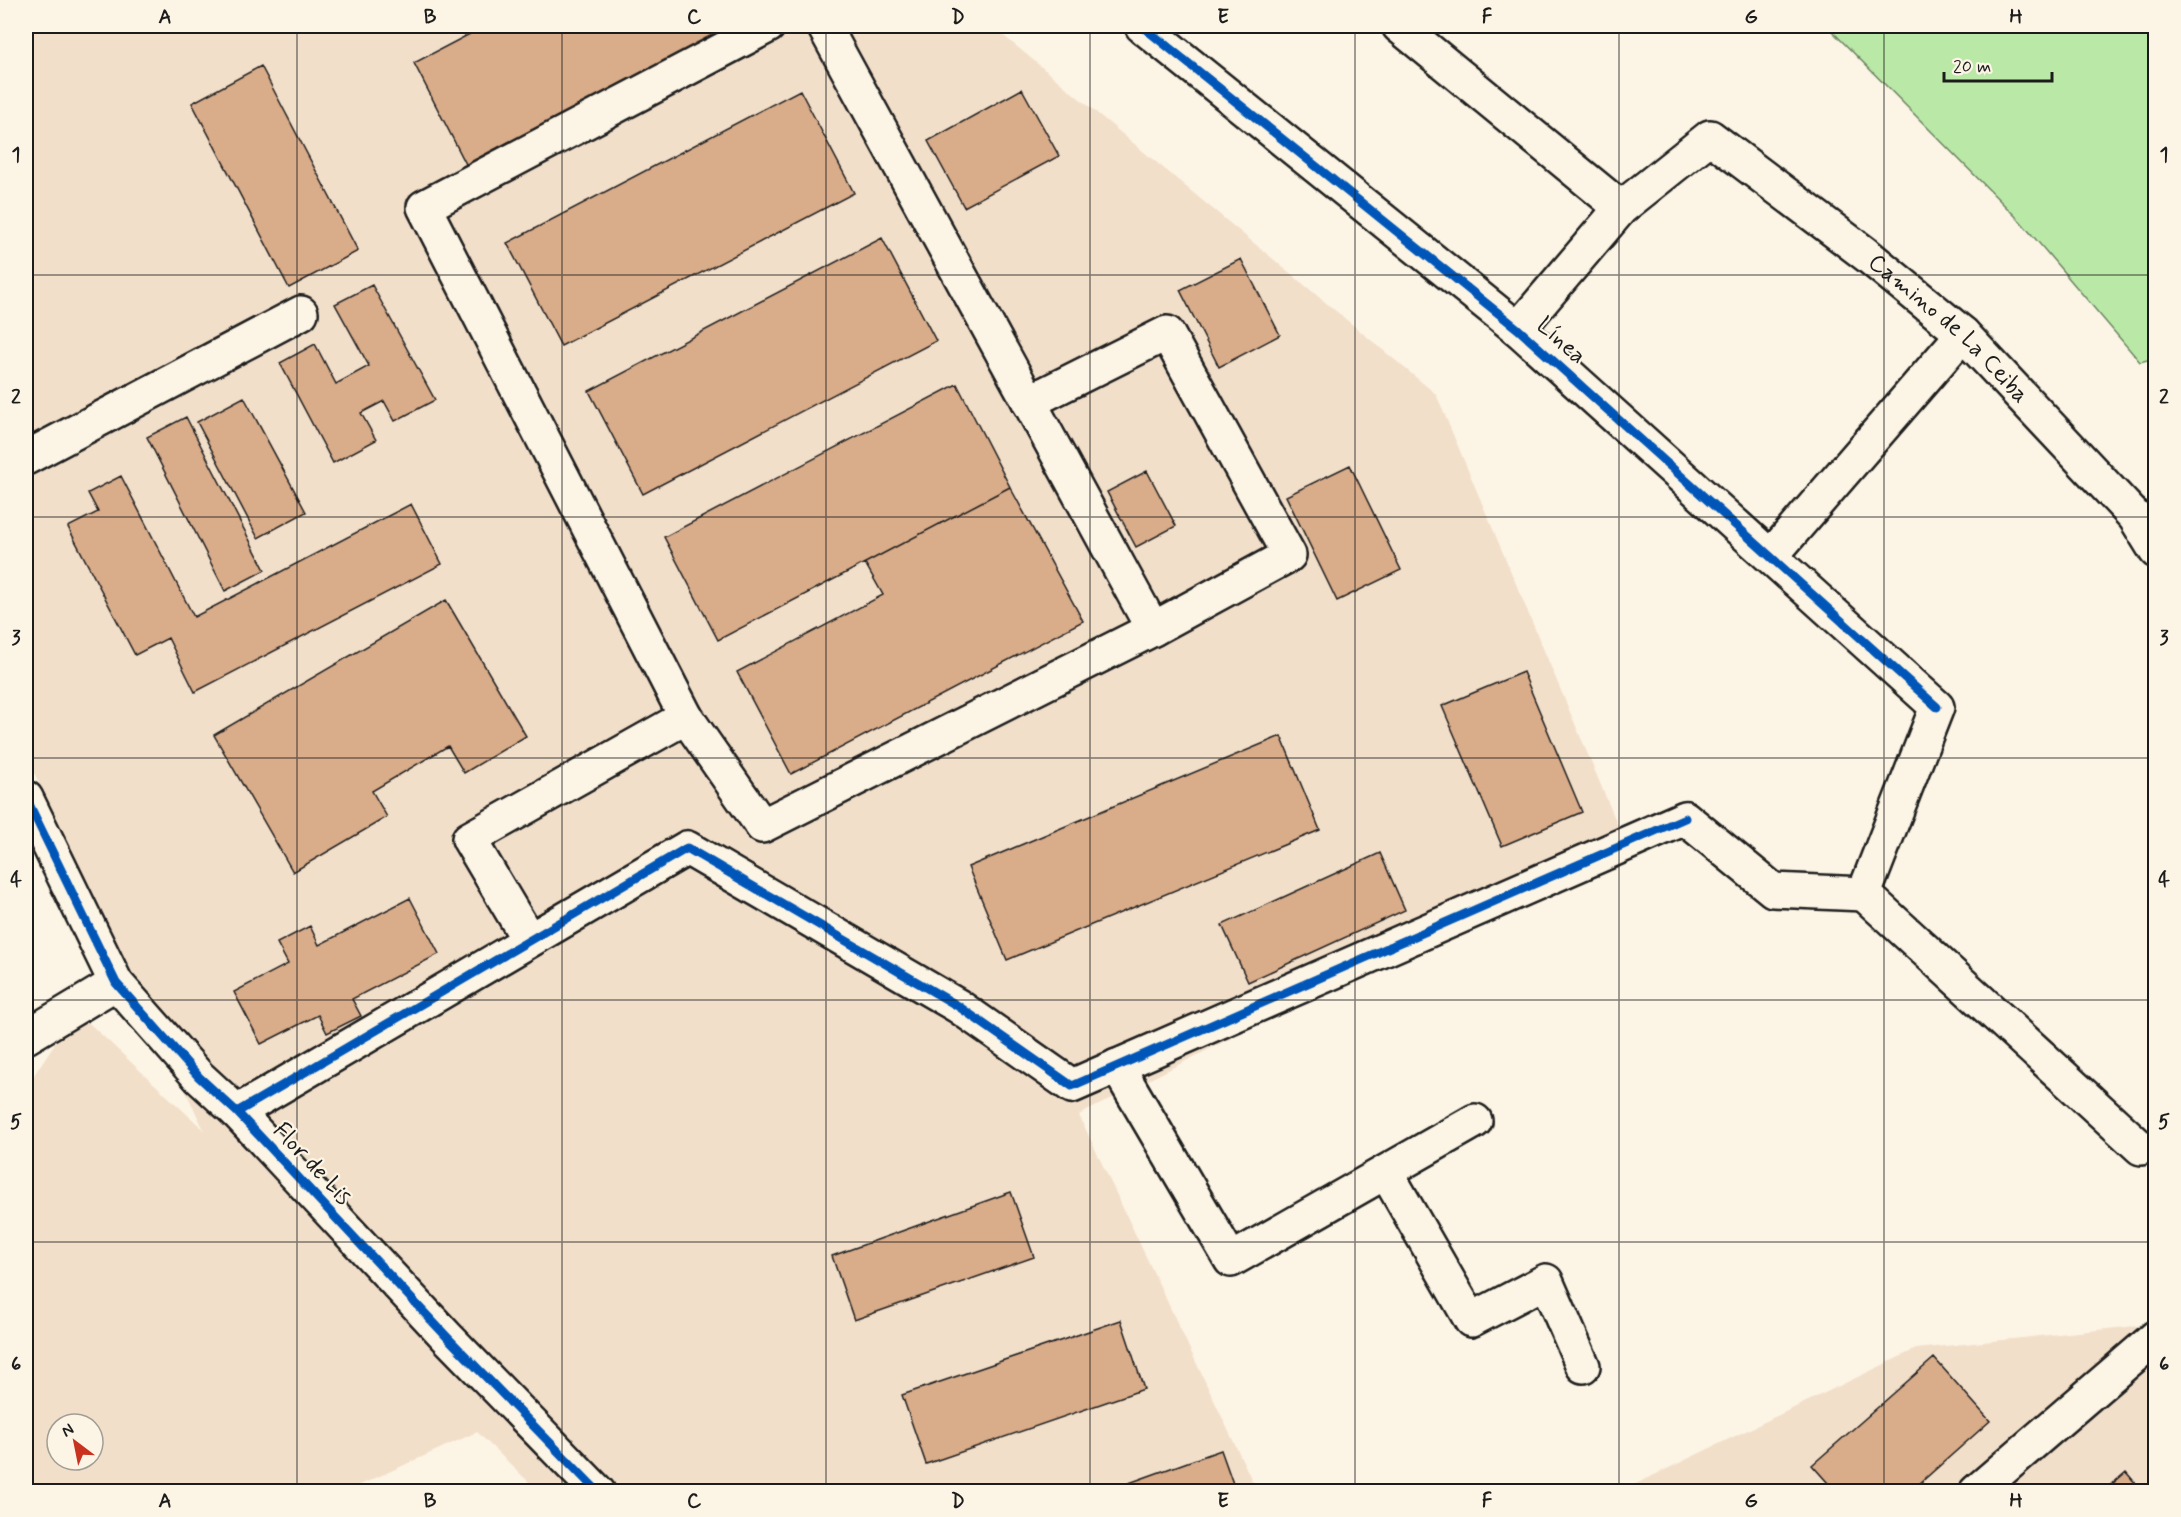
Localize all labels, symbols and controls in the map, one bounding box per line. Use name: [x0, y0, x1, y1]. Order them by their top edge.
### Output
text: A: [158, 4, 172, 31]
text: B: [424, 4, 437, 31]
text: C: [687, 4, 702, 31]
text: D: [951, 4, 965, 31]
text: E: [1217, 4, 1229, 31]
text: F: [1482, 4, 1493, 31]
text: G: [1744, 4, 1758, 31]
text: H: [2009, 4, 2023, 31]
scale bar: [1944, 45, 2052, 83]
text: 20 m: [1953, 55, 1991, 79]
text: 1: [12, 142, 20, 169]
text: 1: [2160, 142, 2168, 169]
street label: Camino de La Ceiba: [1862, 247, 2036, 410]
street label: Línea: [1529, 310, 1593, 372]
text: 2: [11, 384, 21, 411]
text: 2: [2159, 384, 2169, 411]
text: 3: [11, 625, 21, 652]
text: 3: [2159, 625, 2169, 652]
text: 4: [10, 867, 22, 894]
text: 4: [2158, 867, 2170, 894]
text: 5: [10, 1109, 22, 1136]
text: 5: [2158, 1109, 2170, 1136]
street label: Flor de Lis: [266, 1116, 358, 1212]
text: 6: [11, 1351, 21, 1378]
text: 6: [2159, 1351, 2169, 1378]
north arrow: [45, 1412, 105, 1472]
text: N: [58, 1419, 78, 1442]
text: A: [158, 1488, 172, 1515]
text: B: [424, 1488, 437, 1515]
text: C: [687, 1488, 702, 1515]
text: D: [951, 1488, 965, 1515]
text: E: [1217, 1488, 1229, 1515]
text: F: [1482, 1488, 1493, 1515]
text: G: [1744, 1488, 1758, 1515]
text: H: [2009, 1488, 2023, 1515]

